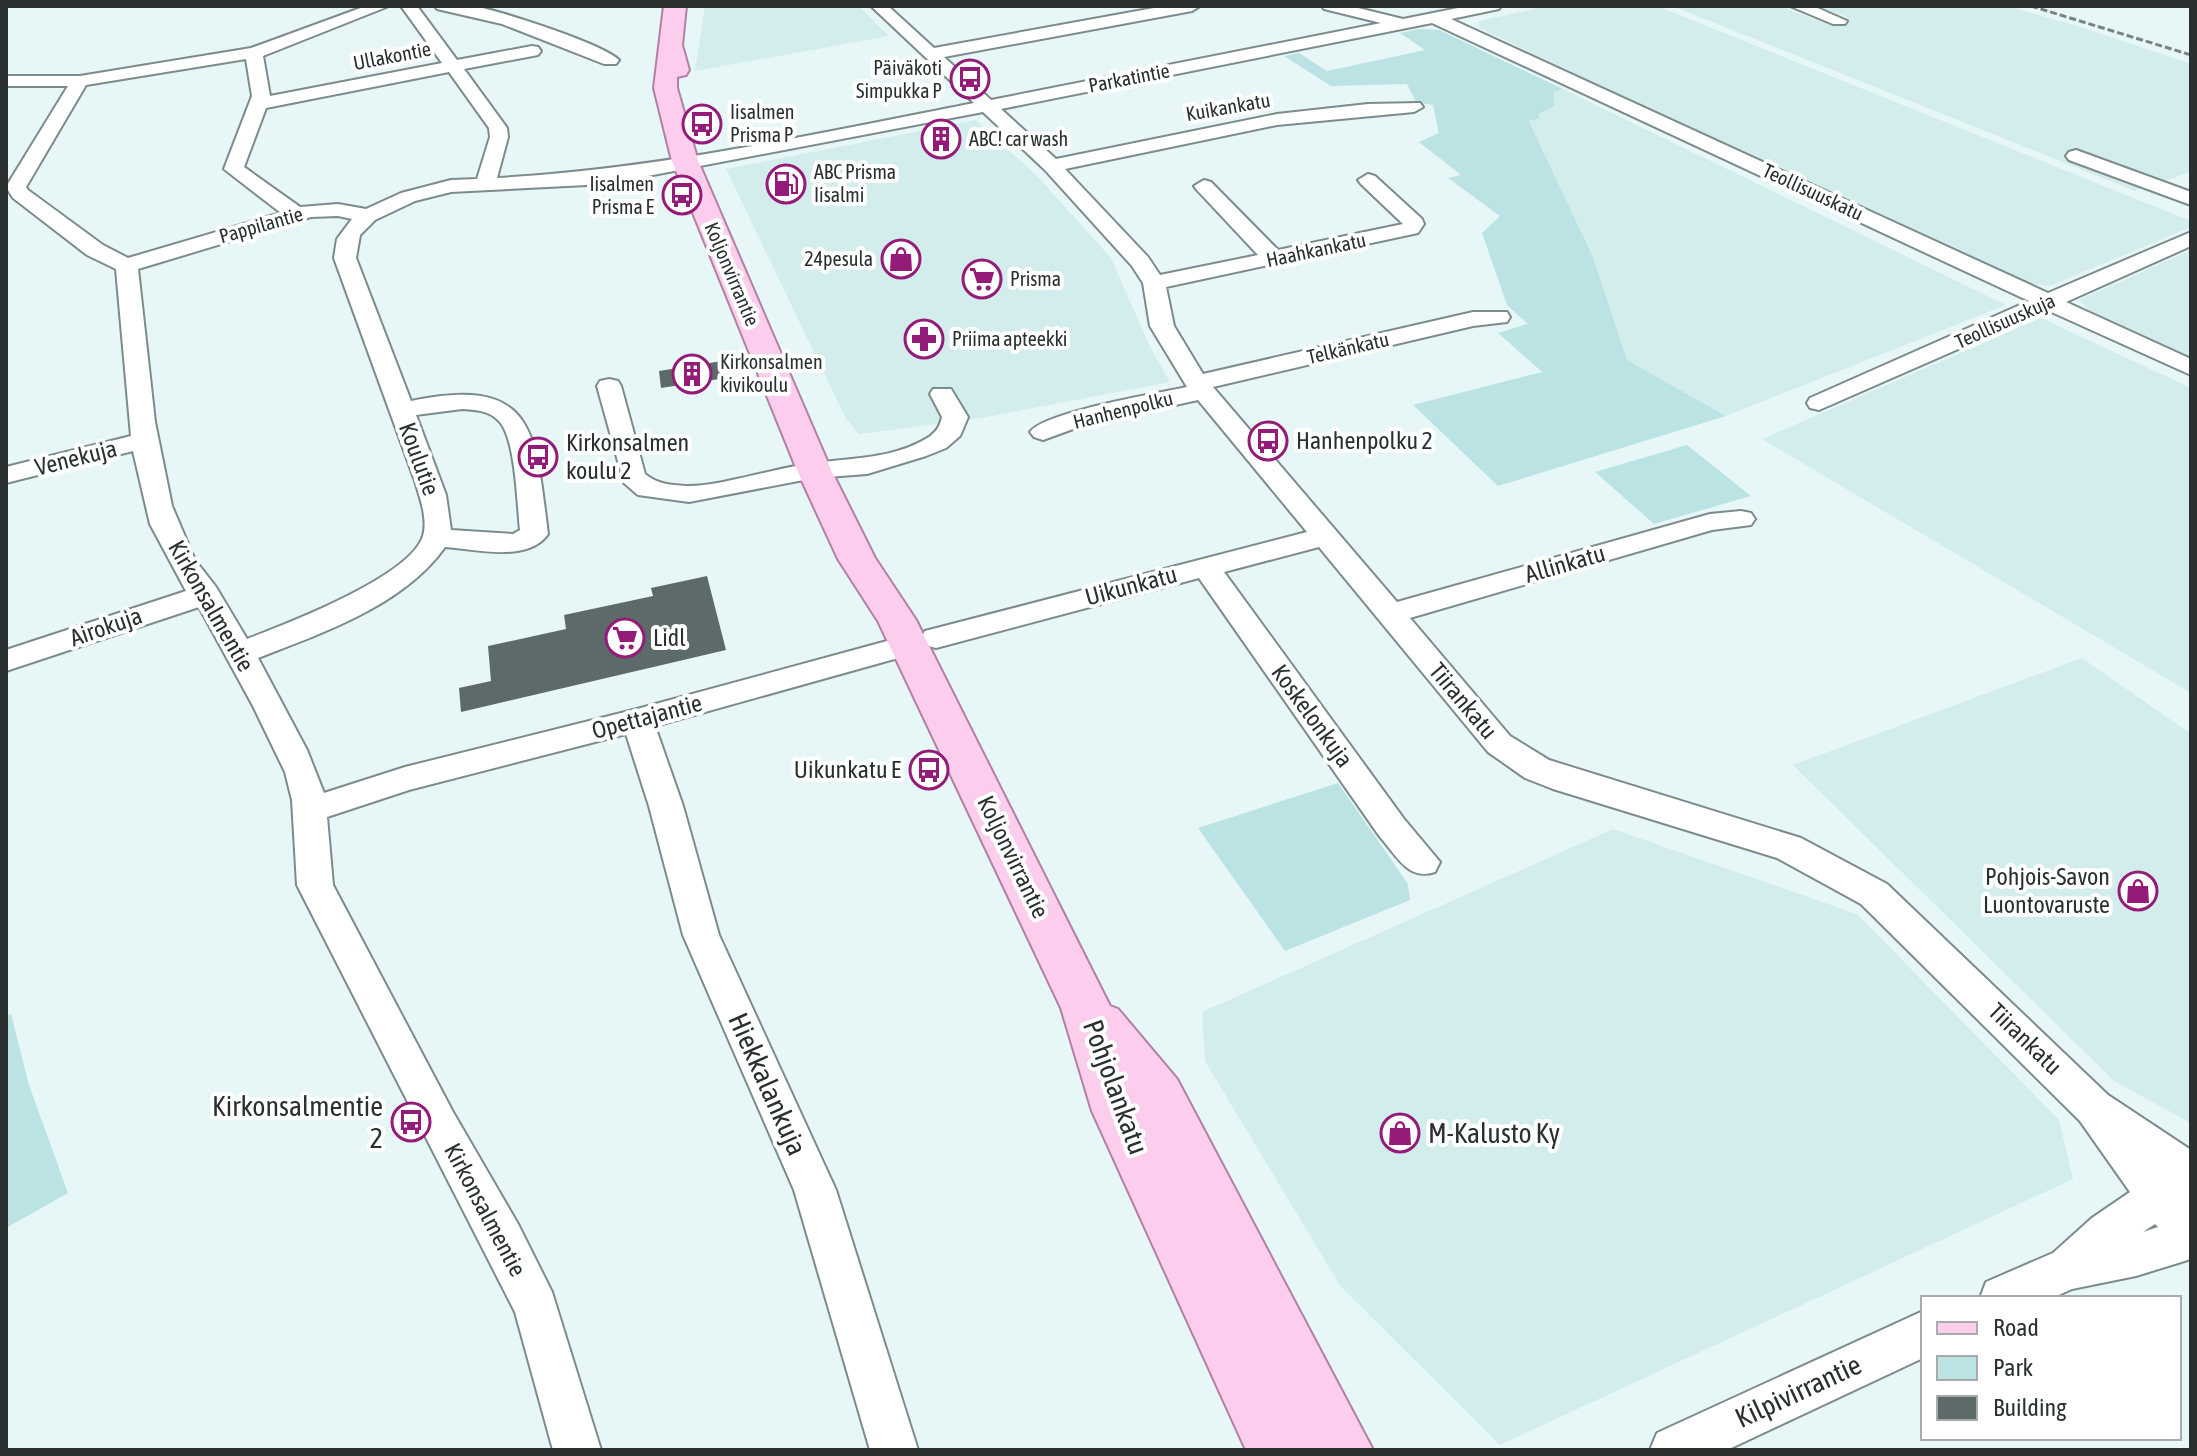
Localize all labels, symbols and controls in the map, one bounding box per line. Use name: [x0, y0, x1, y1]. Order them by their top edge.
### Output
street label: Ullakontie: [351, 37, 433, 74]
place label: Päiväkoti Simpukka P: [856, 56, 942, 102]
bus stop icon: Päiväkoti Simpukka P: [949, 58, 991, 100]
street label: Parkatintie: [1086, 58, 1171, 97]
street label: Kuikankatu: [1184, 88, 1272, 125]
place label: Iisalmen Prisma P: [730, 100, 795, 146]
bus stop icon: Iisalmen Prisma P: [681, 103, 723, 145]
building icon: ABC! car wash: [920, 118, 962, 160]
place label: ABC! car wash: [969, 127, 1068, 150]
street label: Teollisuuskatu: [1759, 158, 1867, 225]
place label: ABC Prisma Iisalmi: [814, 160, 896, 206]
fuel station icon: ABC Prisma Iisalmi: [765, 163, 807, 205]
place label: Iisalmen Prisma E: [589, 172, 654, 218]
bus stop icon: Iisalmen Prisma E: [661, 174, 703, 216]
street label: Pappilantie: [216, 202, 305, 247]
street label: Koljonvirrantie: [700, 218, 765, 329]
street label: Haahkankatu: [1264, 228, 1368, 271]
shop icon: 24pesula: [880, 238, 922, 280]
place label: 24pesula: [804, 247, 873, 270]
supermarket icon: Prisma: [961, 258, 1003, 300]
place label: Prisma: [1010, 267, 1061, 290]
street label: Teollisuuskuja: [1951, 288, 2058, 353]
pharmacy icon: Priima apteekki: [903, 318, 945, 360]
place label: Priima apteekki: [952, 327, 1067, 350]
street label: Telkänkatu: [1305, 327, 1391, 368]
place label: Kirkonsalmen kivikoulu: [720, 350, 823, 396]
building icon: Kirkonsalmen kivikoulu: [671, 353, 713, 395]
street label: Hanhenpolku: [1071, 386, 1175, 433]
street label: Koulutie: [394, 419, 445, 499]
bus stop icon: Hanhenpolku 2: [1247, 420, 1289, 462]
place label: Hanhenpolku 2: [1296, 427, 1433, 454]
place label: Kirkonsalmen koulu 2: [566, 429, 689, 484]
street label: Venekuja: [32, 434, 120, 481]
bus stop icon: Kirkonsalmen koulu 2: [517, 436, 559, 478]
street label: Kirkonsalmentie: [163, 536, 260, 676]
street label: Allinkatu: [1522, 539, 1608, 588]
street label: Uikunkatu: [1082, 560, 1180, 611]
street label: Airokuja: [66, 602, 145, 651]
supermarket icon: Lidl: [604, 617, 646, 659]
place label: Lidl: [653, 624, 686, 651]
street label: Tiirankatu: [1424, 657, 1503, 744]
street label: Koskelonkuja: [1266, 659, 1359, 772]
street label: Opettajantie: [589, 689, 705, 744]
bus stop icon: Uikunkatu E: [908, 749, 950, 791]
place label: Uikunkatu E: [794, 756, 901, 783]
street label: Koljonvirrantie: [972, 791, 1055, 922]
place label: Pohjois-Savon Luontovaruste: [1983, 863, 2110, 918]
shop icon: Pohjois-Savon Luontovaruste: [2117, 870, 2159, 912]
street label: Tiirankatu: [1983, 997, 2067, 1080]
street label: Hiekkalankuja: [722, 1008, 814, 1160]
street label: Pohjolankatu: [1077, 1015, 1155, 1159]
place label: Kirkonsalmentie 2: [212, 1090, 383, 1154]
bus stop icon: Kirkonsalmentie 2: [390, 1101, 432, 1143]
shop icon: M-Kalusto Ky: [1379, 1112, 1421, 1154]
place label: M-Kalusto Ky: [1428, 1117, 1560, 1149]
street label: Kirkonsalmentie: [439, 1139, 532, 1281]
legend: [1921, 1296, 2181, 1440]
text: Road: [1993, 1314, 2039, 1341]
street label: Kilpivirrantie: [1730, 1348, 1866, 1434]
text: Park: [1993, 1354, 2034, 1381]
text: Building: [1993, 1394, 2067, 1421]

